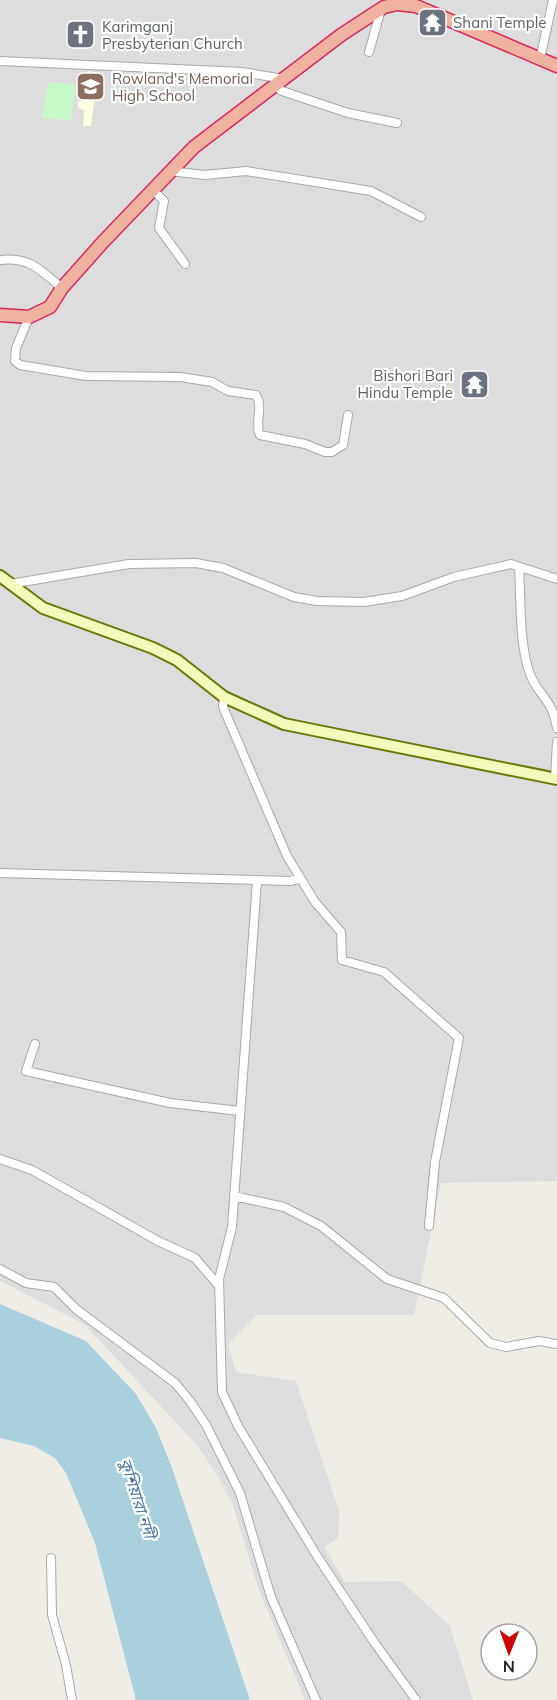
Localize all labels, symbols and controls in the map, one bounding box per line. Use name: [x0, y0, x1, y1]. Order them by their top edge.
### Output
temple icon: Shani Temple: [416, 6, 448, 38]
place label: Shani Temple: [453, 13, 546, 32]
place label: Karimganj Presbyterian Church: [102, 17, 243, 53]
church icon: Karimganj Presbyterian Church: [65, 19, 97, 51]
place label: Rowland's Memorial High School: [112, 69, 253, 105]
school or university icon: Rowland's Memorial High School: [75, 71, 107, 103]
place label: Bishori Bari Hindu Temple: [358, 366, 453, 402]
temple icon: Bishori Bari Hindu Temple: [458, 368, 490, 400]
water label: কুশিয়ারা নদী: [116, 1455, 161, 1543]
north arrow: [479, 1622, 539, 1682]
text: N: [503, 1657, 515, 1677]

